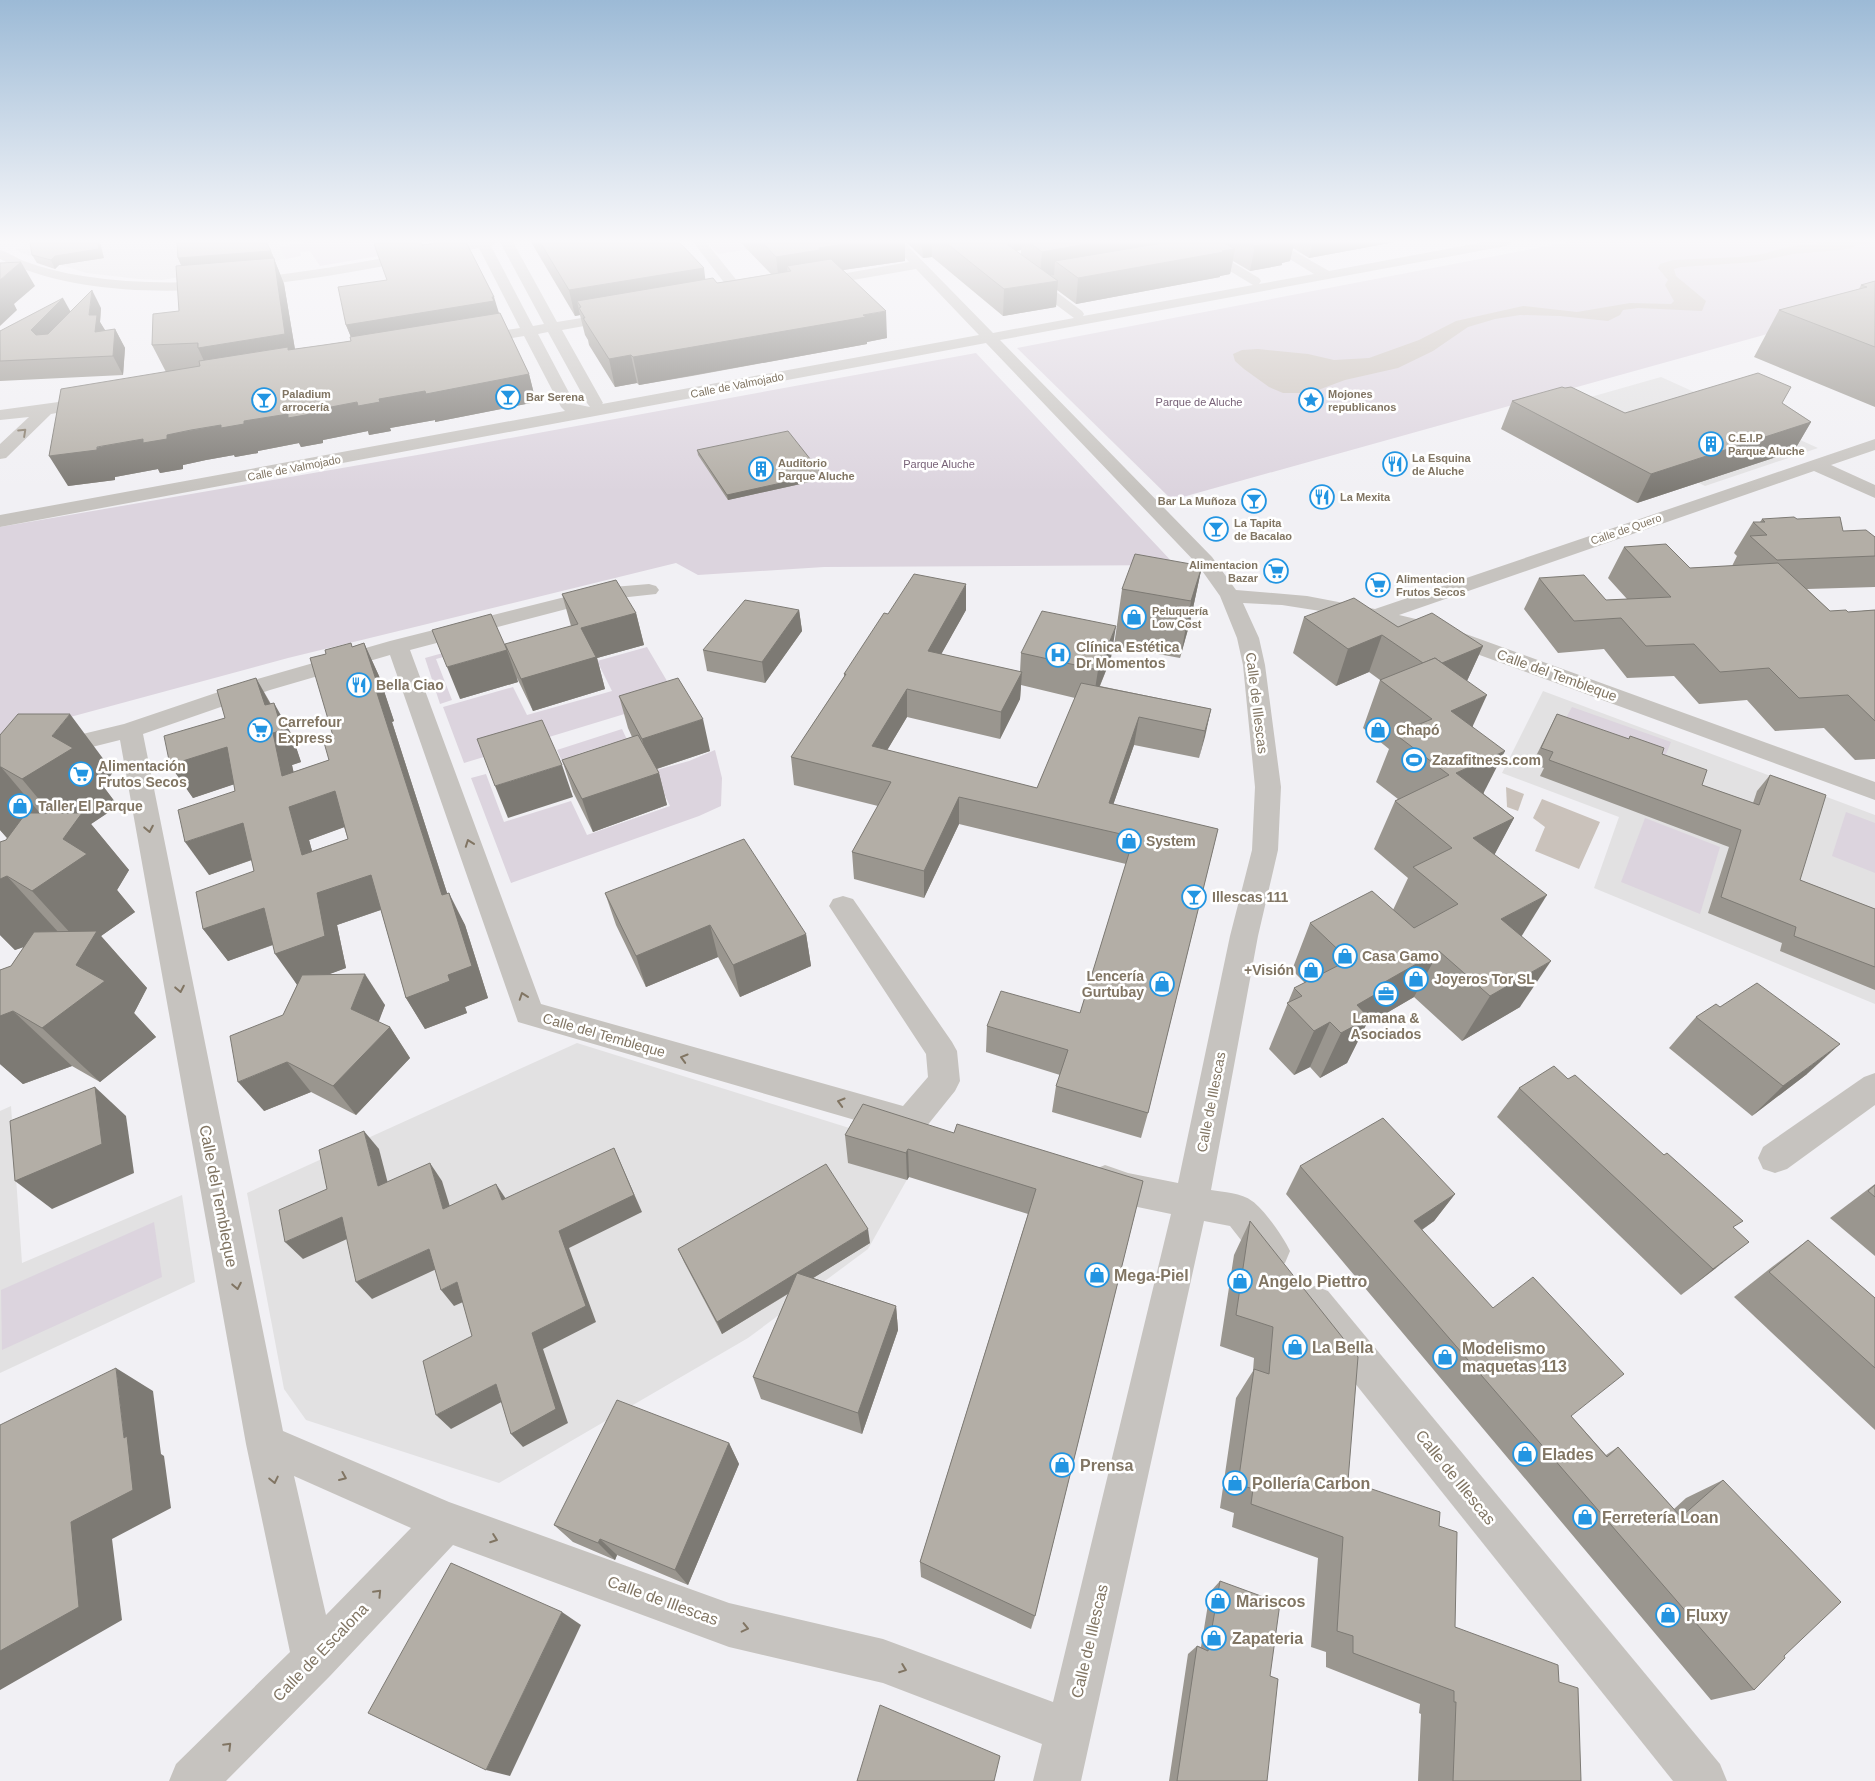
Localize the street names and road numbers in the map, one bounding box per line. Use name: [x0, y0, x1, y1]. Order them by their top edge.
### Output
street label: Calle de Valmojado: [689, 370, 785, 400]
street label: Calle de Valmojado: [246, 453, 342, 483]
street label: Calle de Quero: [1589, 511, 1663, 547]
street label: Calle del Tembleque: [1495, 646, 1619, 704]
street label: Calle de Illescas: [1243, 651, 1271, 755]
street label: Calle del Tembleque: [541, 1010, 667, 1060]
street label: Calle de Illescas: [1193, 1050, 1229, 1154]
street label: Calle del Tembleque: [196, 1123, 241, 1269]
street label: Calle de Illescas: [1412, 1427, 1499, 1528]
street label: Calle de Illescas: [605, 1573, 720, 1628]
street label: Calle de Illescas: [1068, 1582, 1111, 1700]
street label: Calle de Escalona: [269, 1600, 371, 1705]

